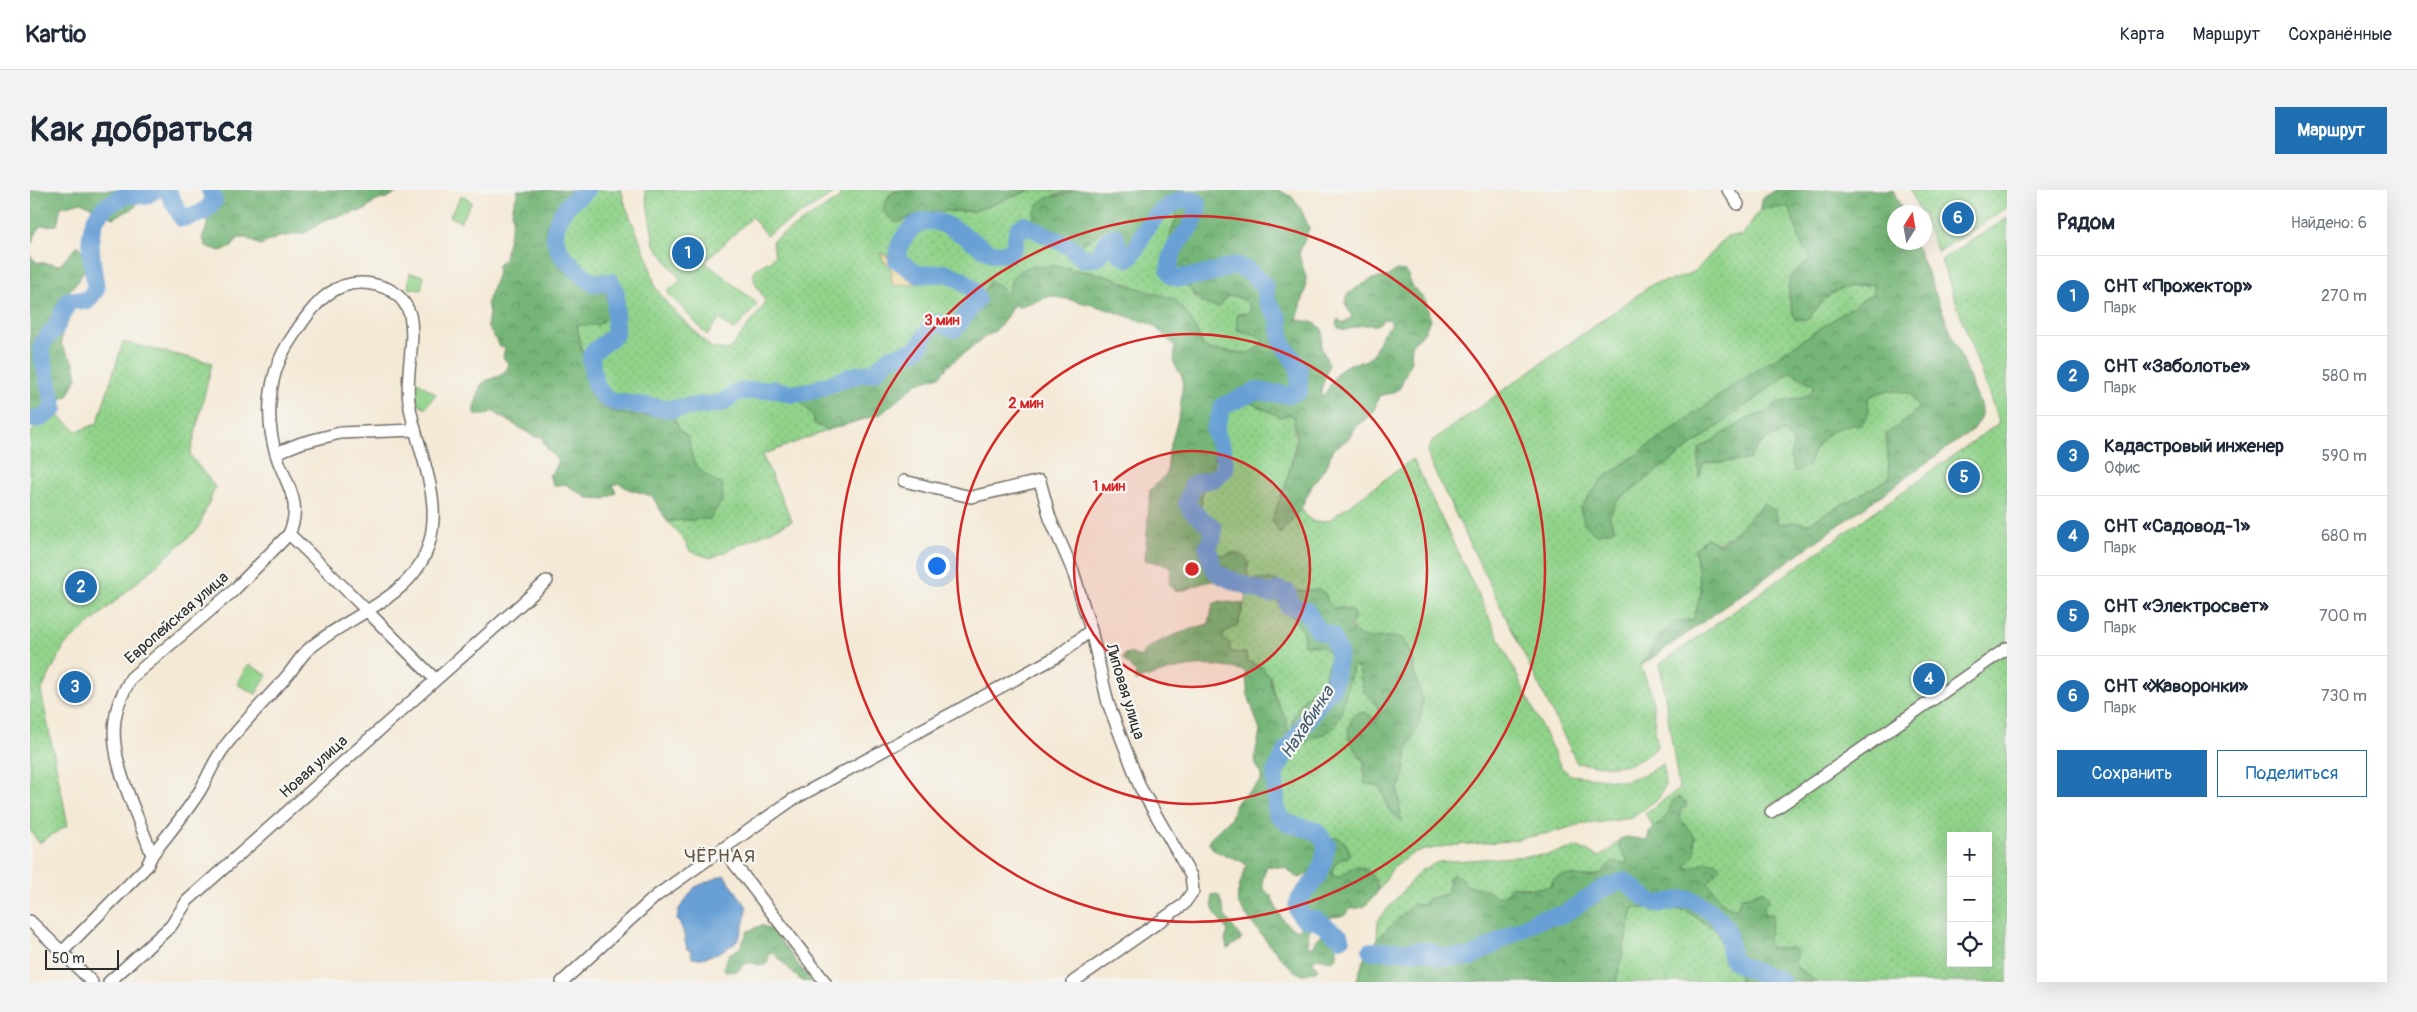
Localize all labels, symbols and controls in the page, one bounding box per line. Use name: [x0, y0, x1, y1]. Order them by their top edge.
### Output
text: Kartio: [25, 20, 86, 49]
text: Карта: [2120, 23, 2164, 46]
text: Маршрут: [2192, 23, 2260, 46]
text: Сохранённые: [2288, 23, 2392, 46]
button: Маршрут: [2275, 107, 2387, 154]
text: Как добраться: [30, 108, 253, 152]
pin: 6: [1942, 199, 1974, 237]
north arrow: [1887, 205, 1932, 250]
text: Рядом: [2057, 209, 2115, 236]
text: Найдено: 6: [2291, 213, 2367, 233]
pin: 1: [672, 234, 704, 272]
text: СНТ «Прожектор»: [2104, 274, 2252, 298]
text: 1: [2070, 286, 2076, 306]
text: 270 m: [2321, 286, 2367, 306]
text: Парк: [2104, 298, 2137, 318]
text: 3 мин: [924, 311, 960, 330]
text: СНТ «Заболотье»: [2104, 354, 2250, 378]
text: 2: [2069, 366, 2077, 386]
text: 580 m: [2322, 366, 2367, 386]
text: Парк: [2104, 378, 2137, 398]
text: 2 мин: [1008, 394, 1044, 413]
text: Кадастровый инженер: [2104, 434, 2284, 458]
text: 3: [2069, 446, 2077, 466]
text: 590 m: [2321, 446, 2367, 466]
pin: 5: [1948, 458, 1980, 496]
text: Офис: [2104, 458, 2141, 478]
text: 1 мин: [1092, 477, 1126, 496]
text: СНТ «Садовод-1»: [2104, 514, 2250, 538]
text: 4: [2068, 526, 2078, 546]
text: 680 m: [2321, 526, 2367, 546]
text: Парк: [2104, 538, 2137, 558]
your location: [924, 553, 950, 579]
centre of rings: [1183, 560, 1201, 578]
street label: Европейская улица: [121, 567, 233, 668]
pin: 2: [65, 568, 97, 606]
text: СНТ «Электросвет»: [2104, 594, 2269, 618]
text: 5: [2069, 606, 2077, 626]
text: 700 m: [2319, 606, 2367, 626]
text: Парк: [2104, 618, 2137, 638]
street label: Липовая улица: [1101, 640, 1149, 742]
pin: 4: [1913, 660, 1945, 698]
pin: 3: [59, 668, 91, 706]
text: СНТ «Жаворонки»: [2104, 674, 2248, 698]
water label: Нахабинка: [1276, 680, 1340, 763]
text: 6: [2068, 686, 2078, 706]
text: 730 m: [2321, 686, 2367, 706]
text: Парк: [2104, 698, 2137, 718]
street label: Новая улица: [275, 731, 352, 803]
button: Сохранить: [2057, 750, 2207, 797]
button: Поделиться: [2217, 750, 2367, 797]
map controls: [1947, 832, 1992, 967]
button: +: [1947, 832, 1992, 877]
district label: ЧЁРНАЯ: [684, 844, 756, 868]
button: −: [1947, 877, 1992, 922]
button: locate: [1947, 922, 1992, 967]
scale bar: [45, 947, 119, 970]
text: 50 m: [52, 950, 85, 967]

